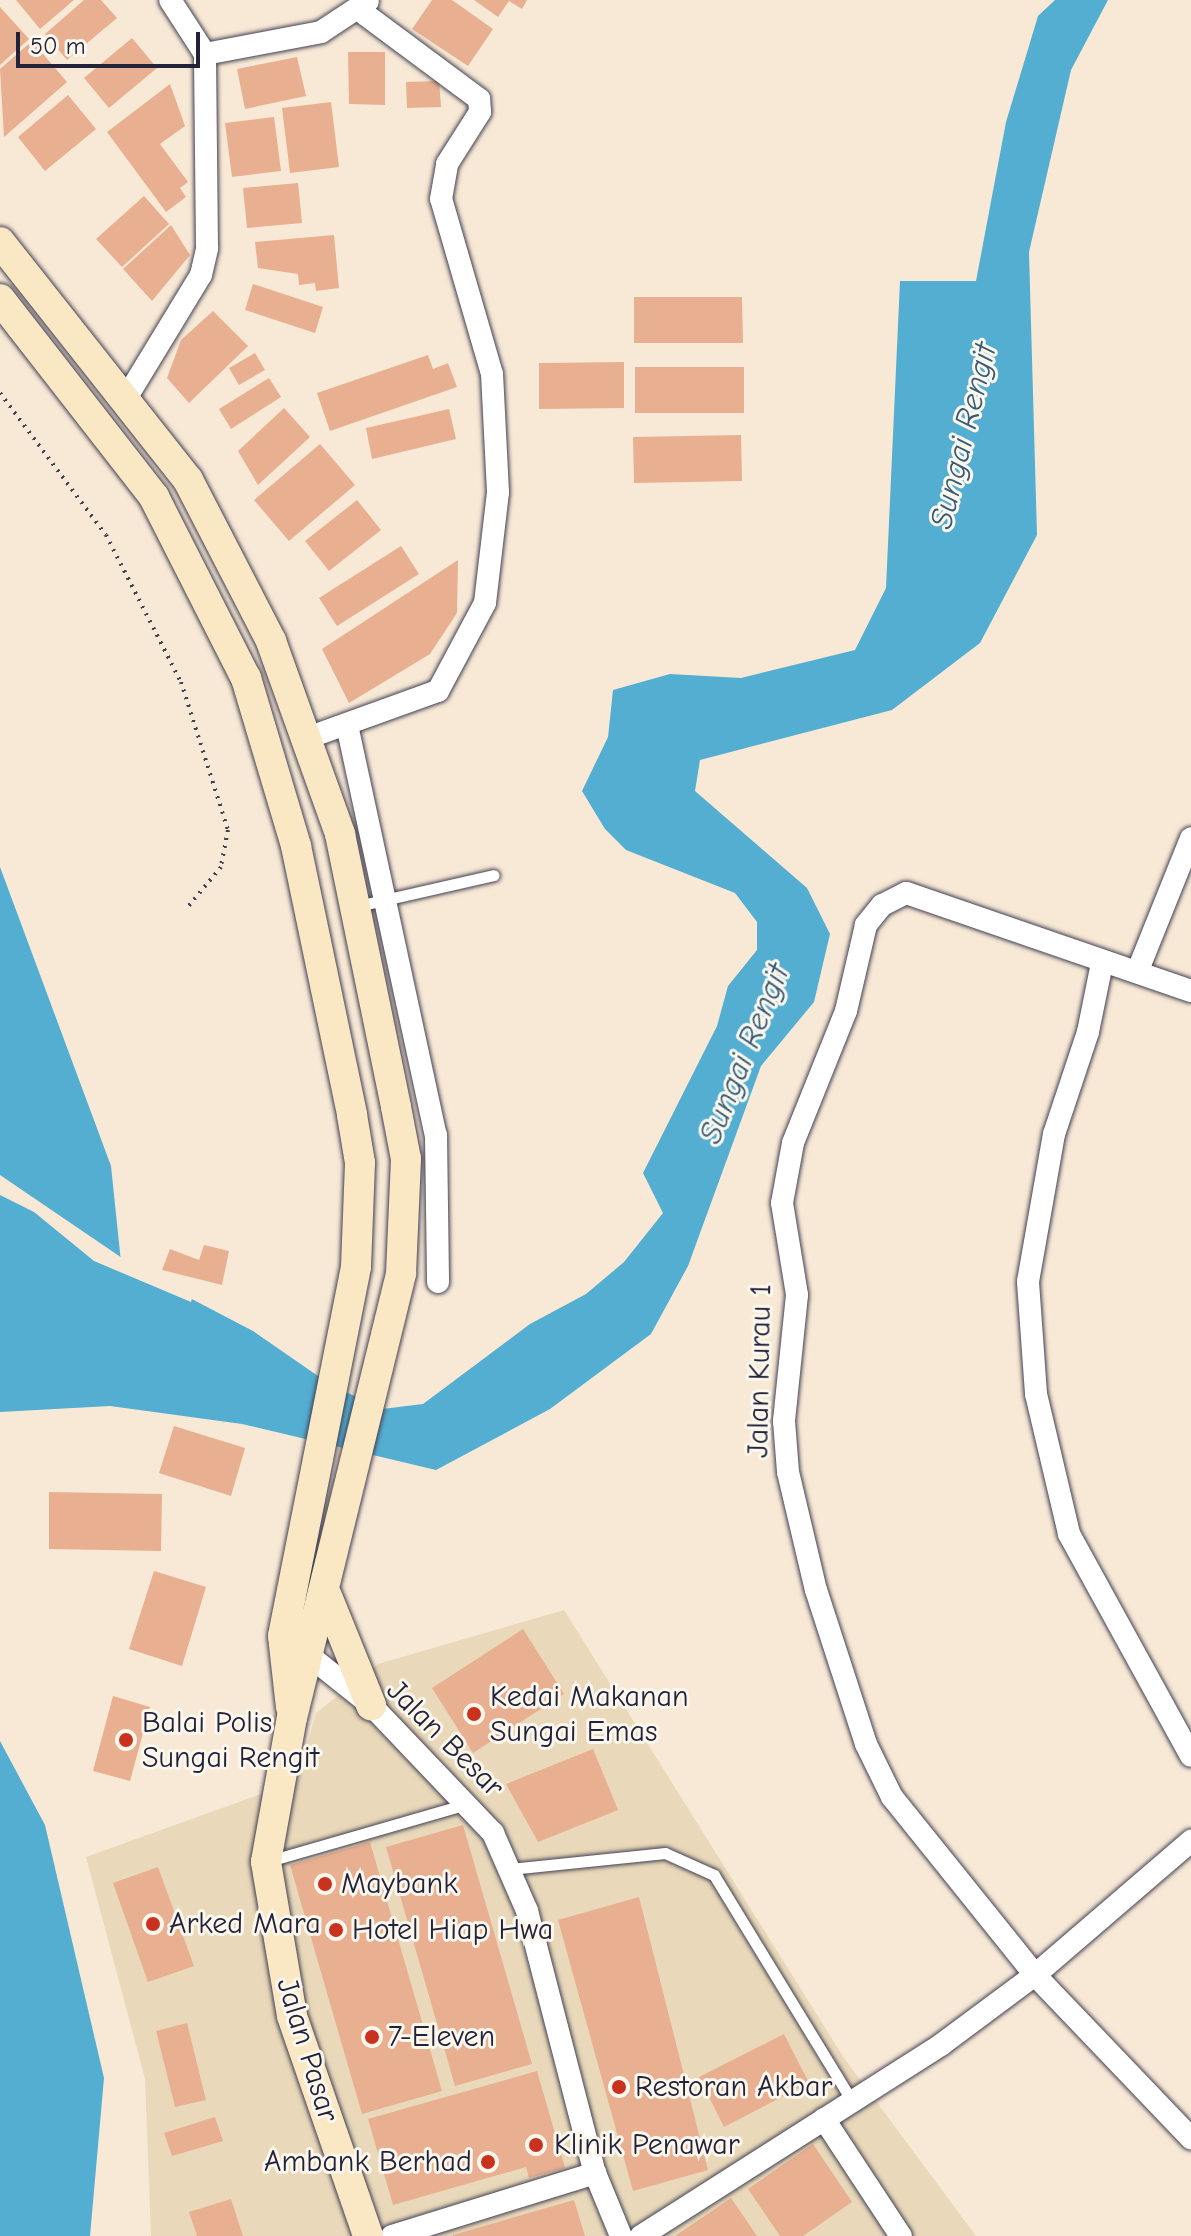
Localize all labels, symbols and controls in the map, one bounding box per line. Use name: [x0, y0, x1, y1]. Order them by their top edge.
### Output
scale bar: [20, 16, 204, 66]
text: 50 m: [30, 32, 86, 60]
water label: Sungai Rengit: [922, 339, 1006, 533]
water label: Sungai Rengit: [692, 959, 798, 1149]
street label: Jalan Kurau 1: [740, 1284, 780, 1458]
street label: Jalan Besar: [379, 1673, 511, 1805]
place label: Kedai Makanan Sungai Emas: [490, 1679, 689, 1750]
place label: Balai Polis Sungai Rengit: [142, 1705, 319, 1776]
marker: Kedai Makanan Sungai Emas: [465, 1705, 483, 1723]
marker: Balai Polis Sungai Rengit: [117, 1731, 135, 1749]
place label: Maybank: [341, 1866, 458, 1902]
marker: Maybank: [316, 1875, 334, 1893]
place label: Arked Mara: [169, 1906, 321, 1942]
place label: Hotel Hiap Hwa: [352, 1912, 553, 1948]
marker: Arked Mara: [144, 1915, 162, 1933]
marker: Hotel Hiap Hwa: [327, 1921, 345, 1939]
street label: Jalan Pasar: [268, 1974, 346, 2126]
place label: 7-Eleven: [388, 2019, 495, 2055]
marker: 7-Eleven: [363, 2028, 381, 2046]
place label: Restoran Akbar: [635, 2069, 832, 2105]
marker: Restoran Akbar: [610, 2078, 628, 2096]
place label: Klinik Penawar: [554, 2127, 740, 2163]
marker: Klinik Penawar: [525, 2134, 547, 2156]
place label: Ambank Berhad: [264, 2144, 472, 2180]
marker: Ambank Berhad: [479, 2153, 497, 2171]

